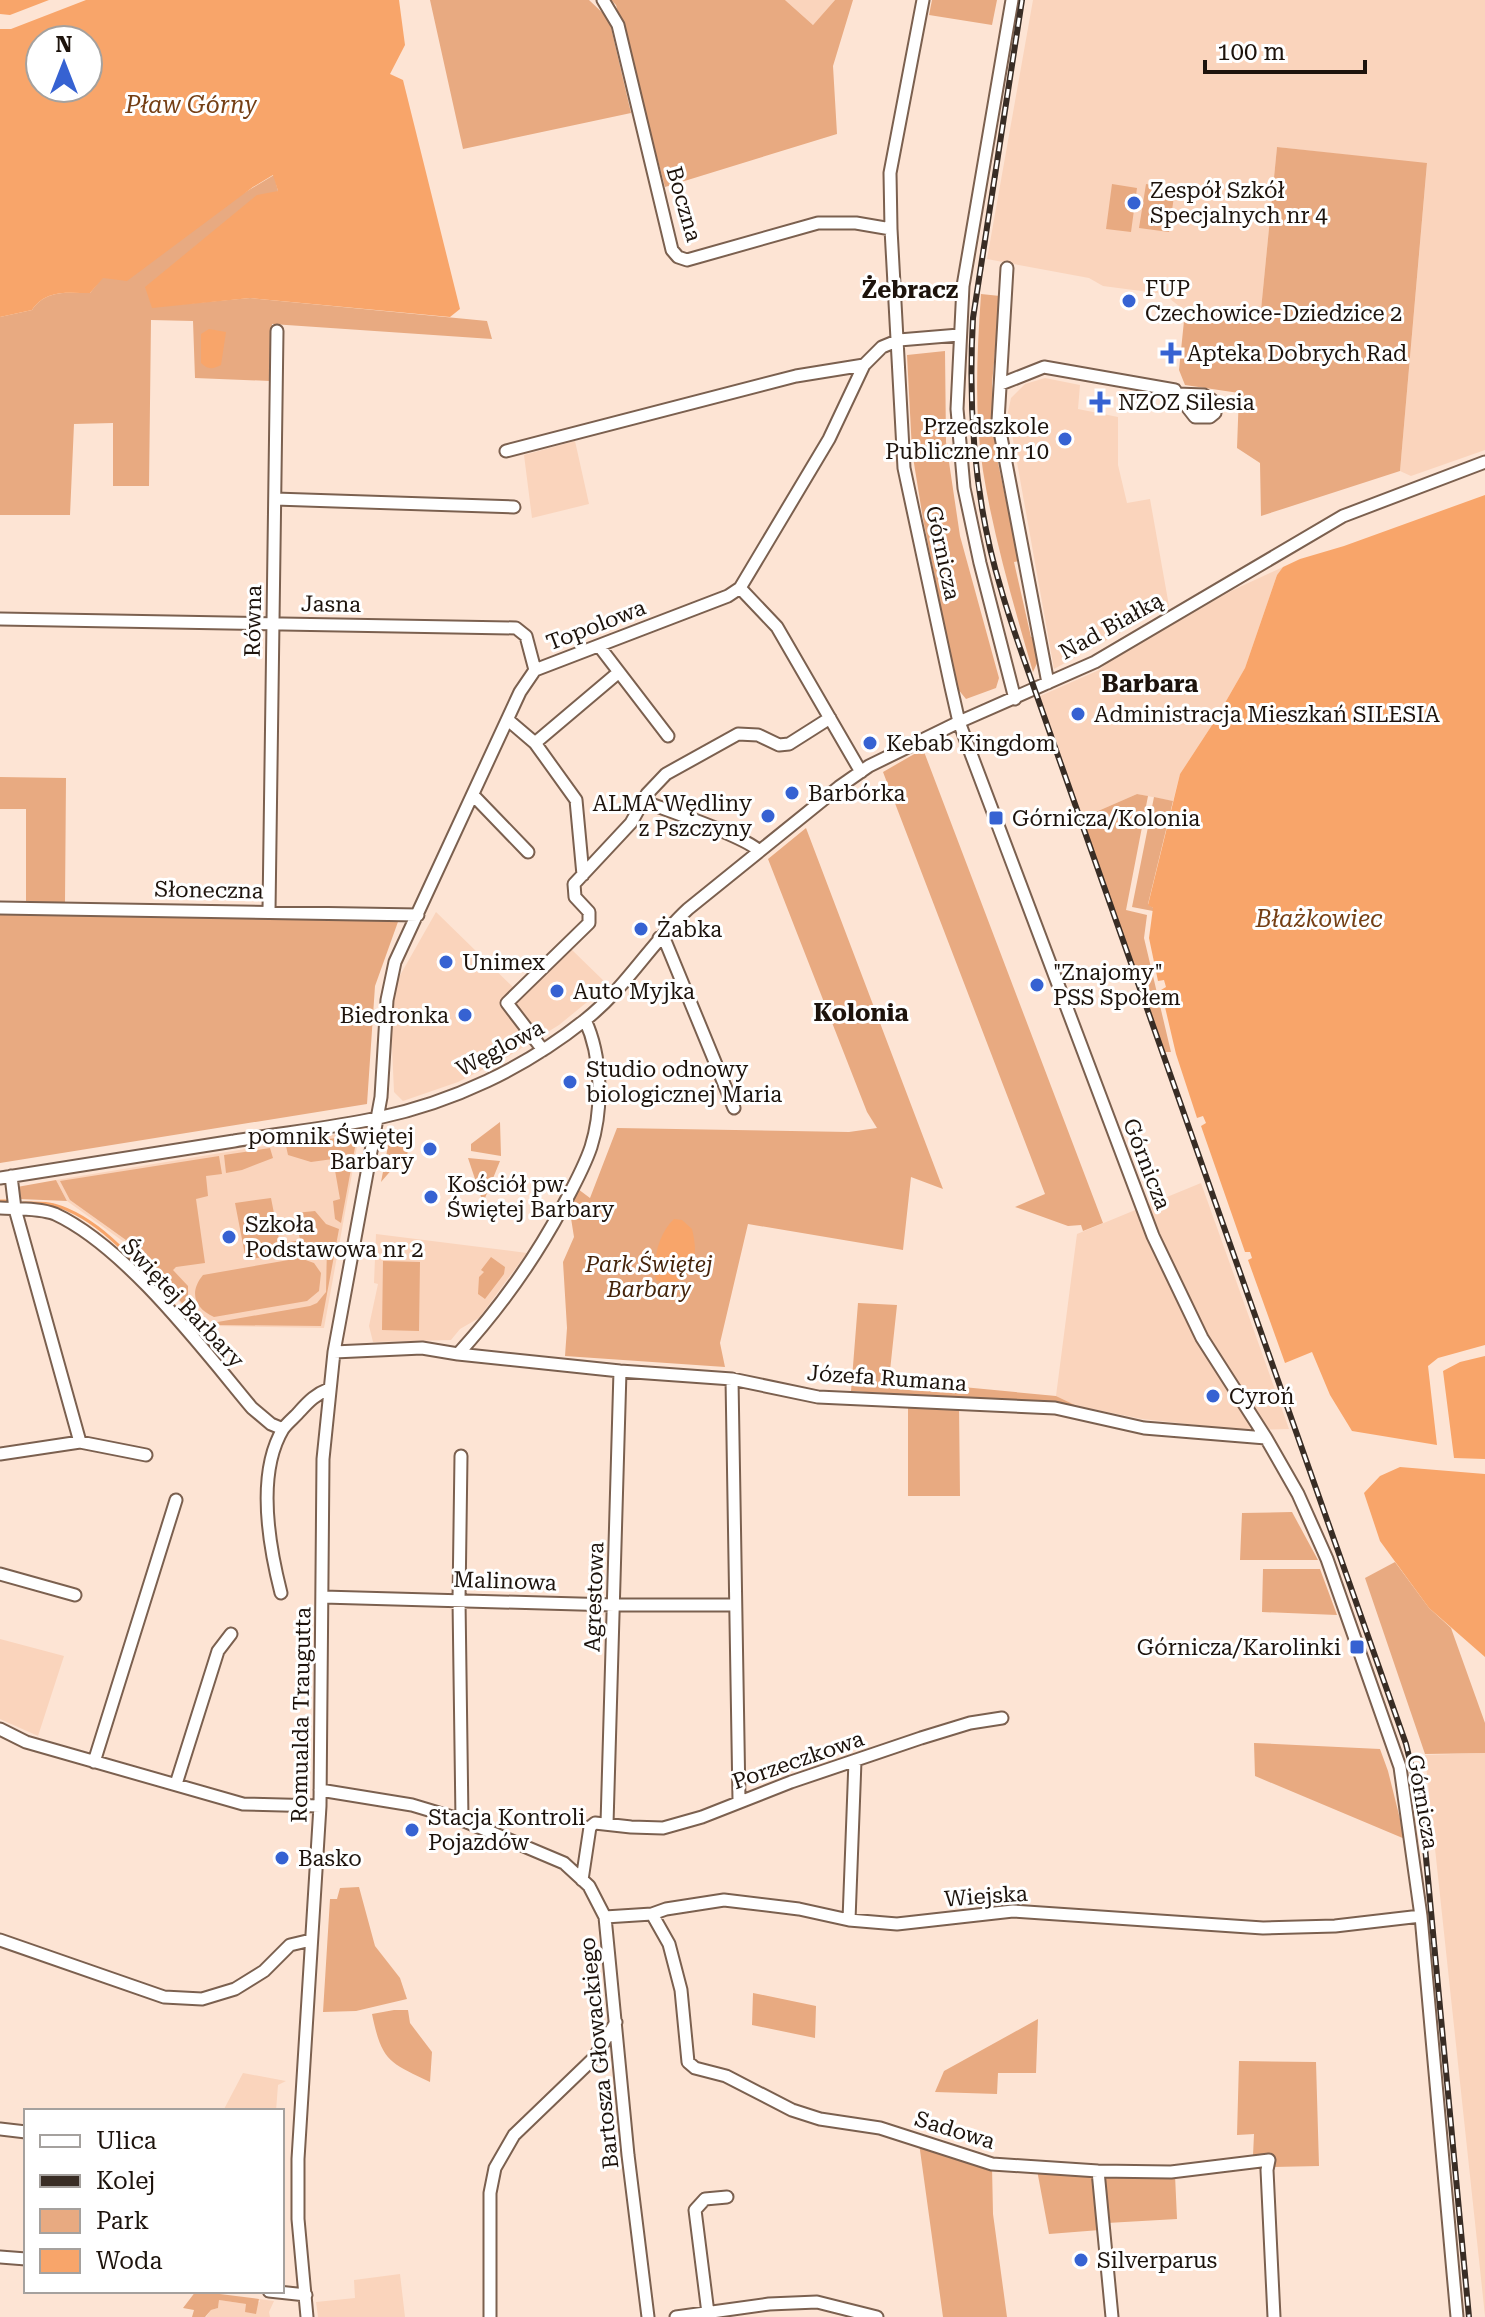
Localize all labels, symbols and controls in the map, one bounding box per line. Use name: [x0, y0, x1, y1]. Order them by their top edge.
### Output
north arrow: [24, 24, 104, 104]
scale bar: [1205, 24, 1365, 74]
text: N: [56, 32, 73, 57]
text: 100 m: [1217, 38, 1285, 66]
water label: Pław Górny: [124, 91, 258, 119]
street label: Boczna: [661, 164, 707, 245]
place label: Zespół Szkół Specjalnych nr 4: [1150, 178, 1328, 228]
marker: Zespół Szkół Specjalnych nr 4: [1125, 194, 1143, 212]
district label: Żebracz: [862, 275, 958, 304]
place label: FUP Czechowice-Dziedzice 2: [1145, 276, 1402, 326]
marker: FUP Czechowice-Dziedzice 2: [1120, 292, 1138, 310]
place label: Apteka Dobrych Rad: [1187, 341, 1407, 366]
marker: Apteka Dobrych Rad: [1162, 344, 1180, 362]
place label: NZOZ Silesia: [1118, 390, 1255, 415]
marker: NZOZ Silesia: [1089, 391, 1111, 413]
place label: Przedszkole Publiczne nr 10: [885, 414, 1049, 464]
marker: Przedszkole Publiczne nr 10: [1056, 430, 1074, 448]
street label: Górnicza: [921, 504, 965, 603]
street label: Równa: [240, 585, 266, 657]
street label: Nad Białką: [1055, 587, 1167, 665]
street label: Jasna: [301, 591, 361, 617]
street label: Topolowa: [543, 595, 649, 655]
district label: Barbara: [1102, 670, 1198, 698]
place label: Administracja Mieszkań SILESIA: [1094, 702, 1441, 727]
marker: Administracja Mieszkań SILESIA: [1069, 705, 1087, 723]
place label: Kebab Kingdom: [886, 731, 1056, 756]
marker: Kebab Kingdom: [861, 734, 879, 752]
place label: Barbórka: [808, 781, 905, 806]
marker: Barbórka: [783, 784, 801, 802]
place label: ALMA Wędliny z Pszczyny: [593, 791, 752, 841]
place label: Górnicza/Kolonia: [1012, 806, 1200, 831]
marker: ALMA Wędliny z Pszczyny: [759, 807, 777, 825]
marker: Górnicza/Kolonia: [987, 809, 1005, 827]
street label: Słoneczna: [154, 877, 264, 903]
water label: Błażkowiec: [1255, 905, 1383, 933]
place label: Żabka: [657, 916, 722, 942]
marker: Żabka: [632, 920, 650, 938]
place label: Unimex: [462, 950, 545, 975]
marker: Unimex: [437, 953, 455, 971]
place label: "Znajomy" PSS Społem: [1053, 960, 1181, 1010]
marker: "Znajomy" PSS Społem: [1028, 976, 1046, 994]
place label: Auto Myjka: [573, 979, 695, 1004]
marker: Auto Myjka: [548, 982, 566, 1000]
district label: Kolonia: [813, 999, 909, 1027]
place label: Biedronka: [340, 1003, 449, 1028]
marker: Biedronka: [456, 1006, 474, 1024]
street label: Węglowa: [452, 1015, 548, 1081]
place label: Studio odnowy biologicznej Maria: [586, 1057, 782, 1107]
marker: Studio odnowy biologicznej Maria: [561, 1073, 579, 1091]
street label: Górnicza: [1118, 1115, 1176, 1213]
place label: pomnik Świętej Barbary: [248, 1122, 414, 1174]
marker: pomnik Świętej Barbary: [421, 1140, 439, 1158]
place label: Kościół pw. Świętej Barbary: [447, 1172, 614, 1222]
marker: Kościół pw. Świętej Barbary: [422, 1188, 440, 1206]
place label: Szkoła Podstawowa nr 2: [245, 1212, 424, 1262]
marker: Szkoła Podstawowa nr 2: [220, 1228, 238, 1246]
street label: Świętej Barbary: [117, 1232, 251, 1373]
park label: Park Świętej Barbary: [584, 1250, 713, 1302]
street label: Józefa Rumana: [806, 1360, 968, 1396]
place label: Cyroń: [1229, 1384, 1295, 1409]
marker: Cyroń: [1204, 1387, 1222, 1405]
street label: Agrestowa: [580, 1541, 608, 1653]
street label: Malinowa: [453, 1567, 557, 1595]
street label: Romualda Traugutta: [287, 1607, 315, 1823]
place label: Górnicza/Karolinki: [1137, 1635, 1341, 1660]
marker: Górnicza/Karolinki: [1348, 1638, 1366, 1656]
street label: Porzeczkowa: [729, 1726, 867, 1794]
street label: Górnicza: [1402, 1753, 1444, 1851]
place label: Stacja Kontroli Pojazdów: [428, 1805, 585, 1855]
marker: Stacja Kontroli Pojazdów: [403, 1821, 421, 1839]
place label: Basko: [298, 1846, 362, 1871]
marker: Basko: [273, 1849, 291, 1867]
street label: Wiejska: [943, 1881, 1029, 1911]
street label: Bartosza Głowackiego: [574, 1936, 624, 2170]
street label: Sadowa: [912, 2106, 998, 2154]
legend: [24, 2109, 284, 2293]
text: Ulica: [96, 2127, 157, 2155]
text: Kolej: [96, 2167, 155, 2195]
text: Park: [96, 2207, 149, 2235]
text: Woda: [96, 2247, 162, 2275]
place label: Silverparus: [1097, 2248, 1217, 2273]
marker: Silverparus: [1072, 2251, 1090, 2269]

